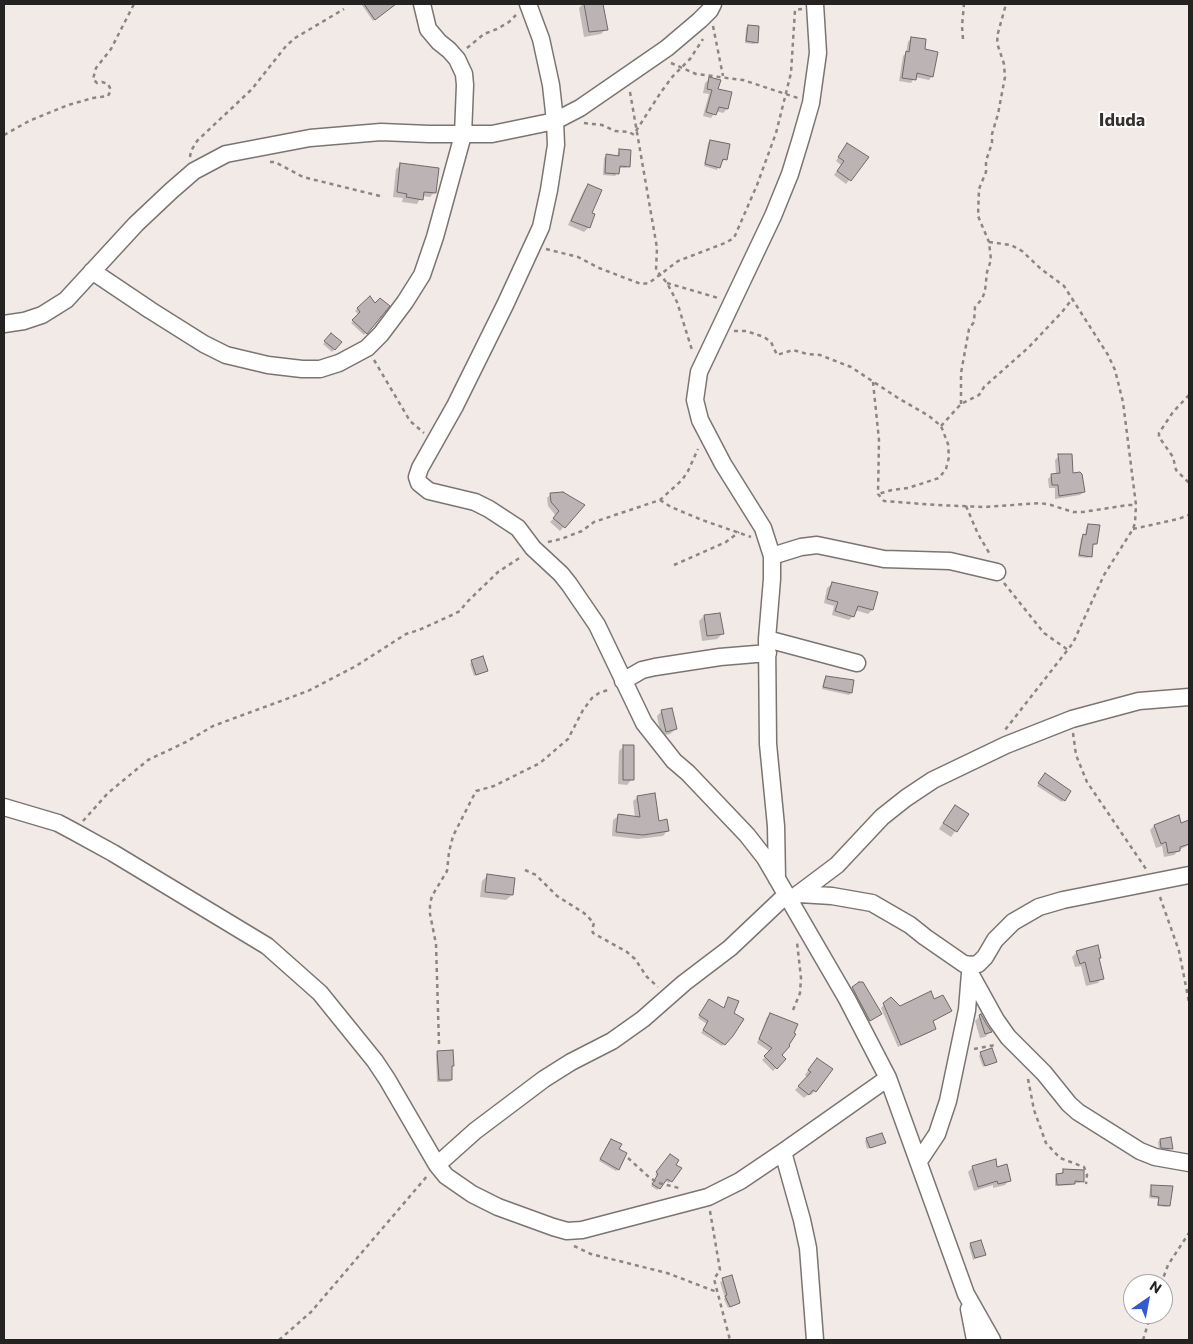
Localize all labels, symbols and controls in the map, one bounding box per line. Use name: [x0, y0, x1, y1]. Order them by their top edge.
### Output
district label: Iduda: [1099, 109, 1145, 131]
north arrow: [1123, 1274, 1173, 1324]
text: N: [1147, 1277, 1165, 1297]

